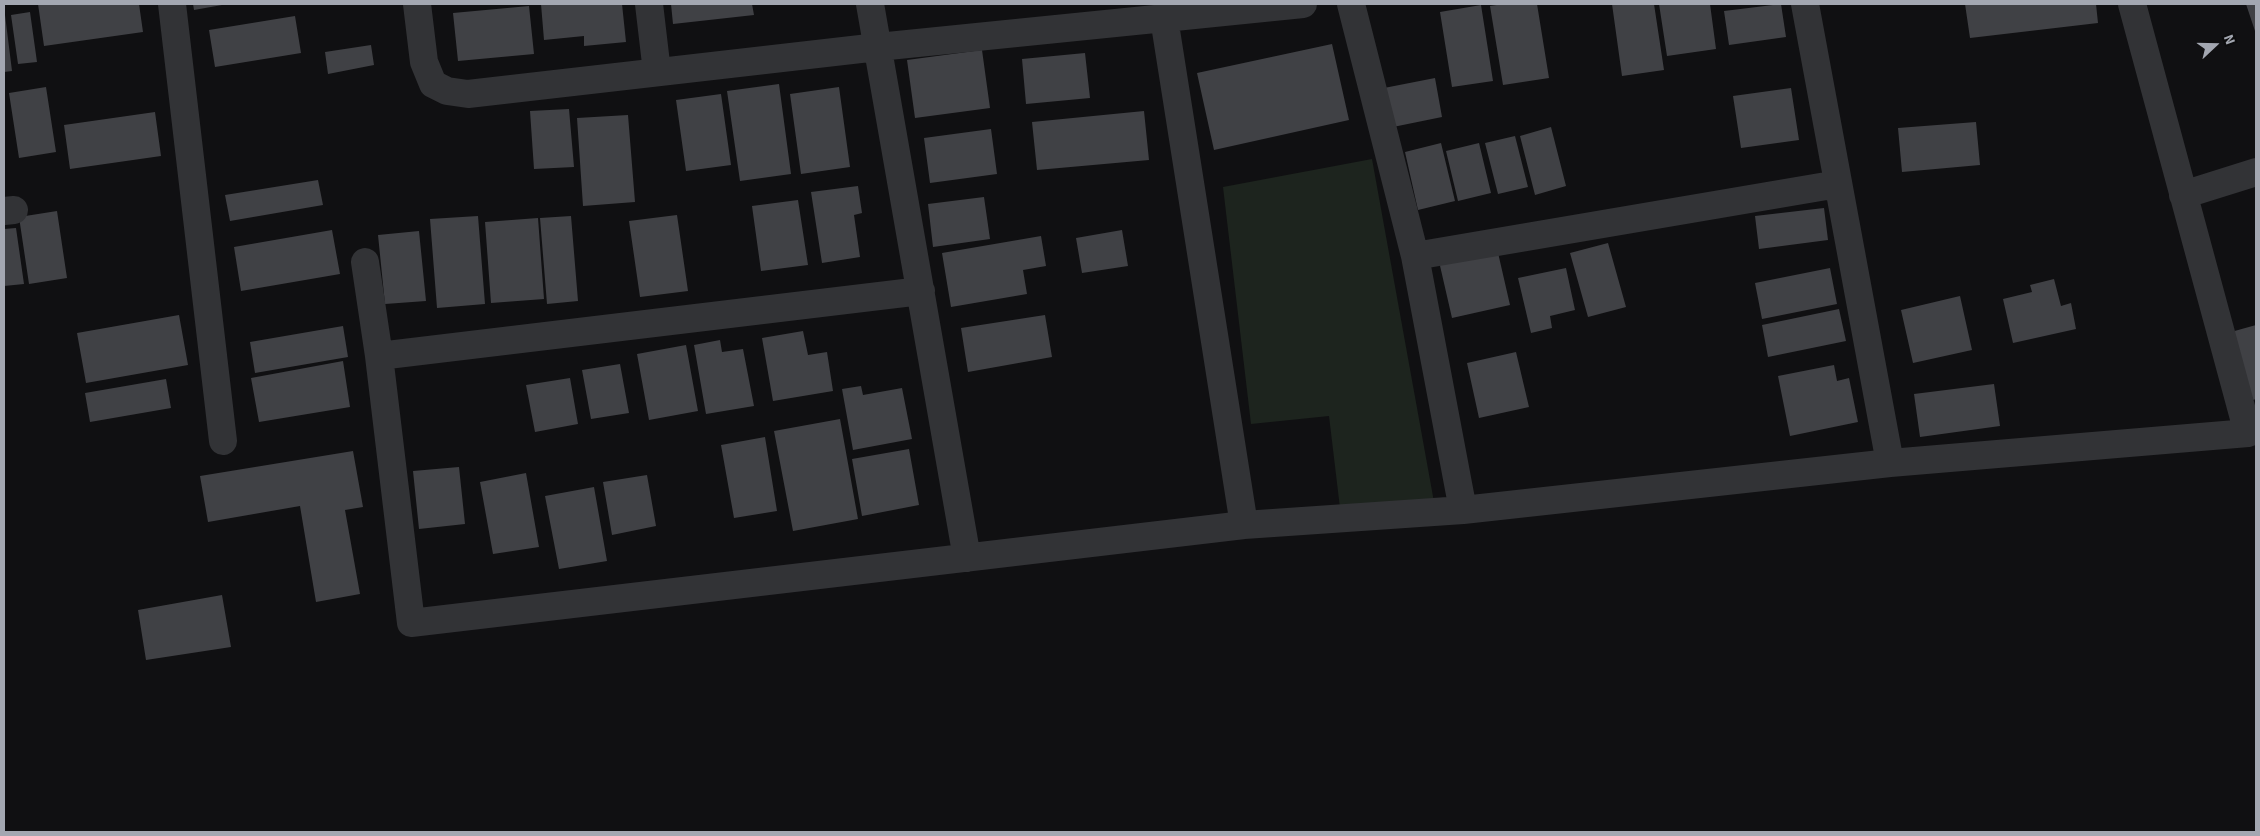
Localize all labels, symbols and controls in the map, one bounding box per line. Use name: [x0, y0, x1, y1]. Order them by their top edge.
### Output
north arrow: [2190, 20, 2240, 70]
text: N: [2218, 32, 2240, 48]

